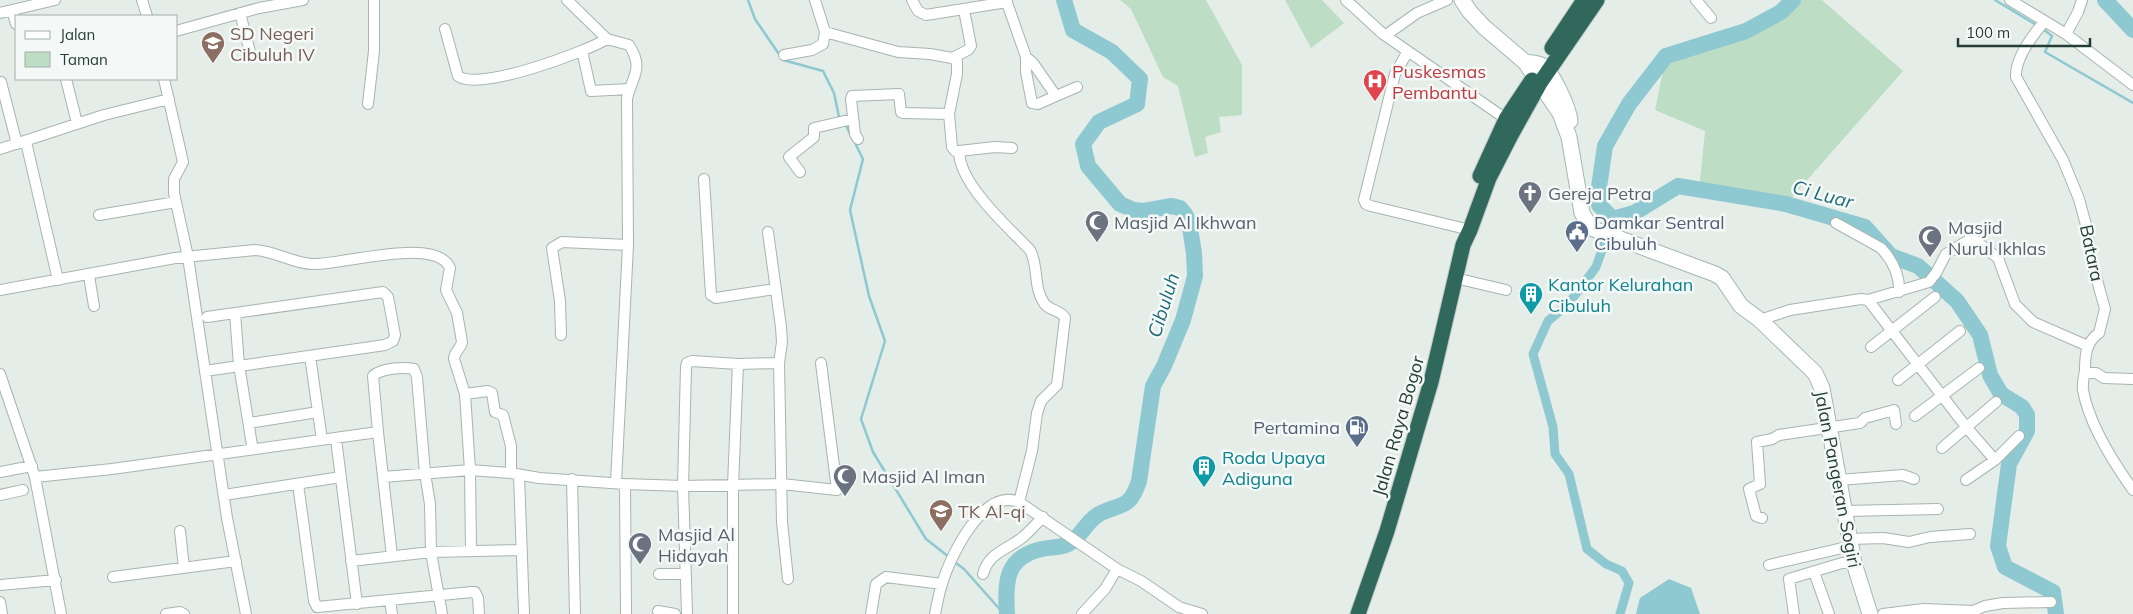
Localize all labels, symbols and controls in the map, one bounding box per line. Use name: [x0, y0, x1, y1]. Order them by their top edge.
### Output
legend: [15, 15, 178, 80]
scale bar: [1958, 15, 2090, 47]
place label: SD Negeri Cibuluh IV: [230, 22, 315, 66]
text: 100 m: [1966, 23, 2010, 42]
text: Jalan: [60, 25, 95, 44]
school or university icon: SD Negeri Cibuluh IV: [200, 30, 226, 64]
text: Taman: [60, 50, 108, 69]
place label: Puskesmas Pembantu: [1392, 60, 1486, 104]
hospital icon: Puskesmas Pembantu: [1362, 68, 1388, 102]
water label: Ci Luar: [1790, 174, 1857, 214]
church icon: Gereja Petra: [1517, 180, 1543, 214]
place label: Gereja Petra: [1548, 182, 1652, 205]
mosque icon: Masjid Al Ikhwan: [1084, 209, 1110, 243]
place label: Masjid Al Ikhwan: [1114, 211, 1257, 234]
place label: Damkar Sentral Cibuluh: [1594, 211, 1725, 255]
place label: Masjid Nurul Ikhlas: [1948, 216, 2046, 260]
public building icon: Damkar Sentral Cibuluh: [1564, 219, 1590, 253]
street label: Batara: [2075, 223, 2109, 283]
mosque icon: Masjid Nurul Ikhlas: [1917, 224, 1943, 258]
water label: Cibuluh: [1142, 270, 1184, 340]
place label: Kantor Kelurahan Cibuluh: [1548, 273, 1693, 317]
building icon: Kantor Kelurahan Cibuluh: [1518, 281, 1544, 315]
street label: Jalan Raya Bogor: [1367, 353, 1429, 499]
street label: Jalan Pangeran Sogiri: [1810, 388, 1866, 570]
fuel station icon: Pertamina: [1344, 414, 1370, 448]
place label: Pertamina: [1253, 416, 1340, 439]
place label: Roda Upaya Adiguna: [1222, 446, 1326, 490]
building icon: Roda Upaya Adiguna: [1191, 454, 1217, 488]
mosque icon: Masjid Al Iman: [832, 463, 858, 497]
place label: Masjid Al Iman: [862, 465, 985, 488]
school or university icon: TK Al-qi: [928, 498, 954, 532]
place label: TK Al-qi: [958, 500, 1026, 523]
place label: Masjid Al Hidayah: [658, 523, 735, 567]
mosque icon: Masjid Al Hidayah: [627, 531, 653, 565]

